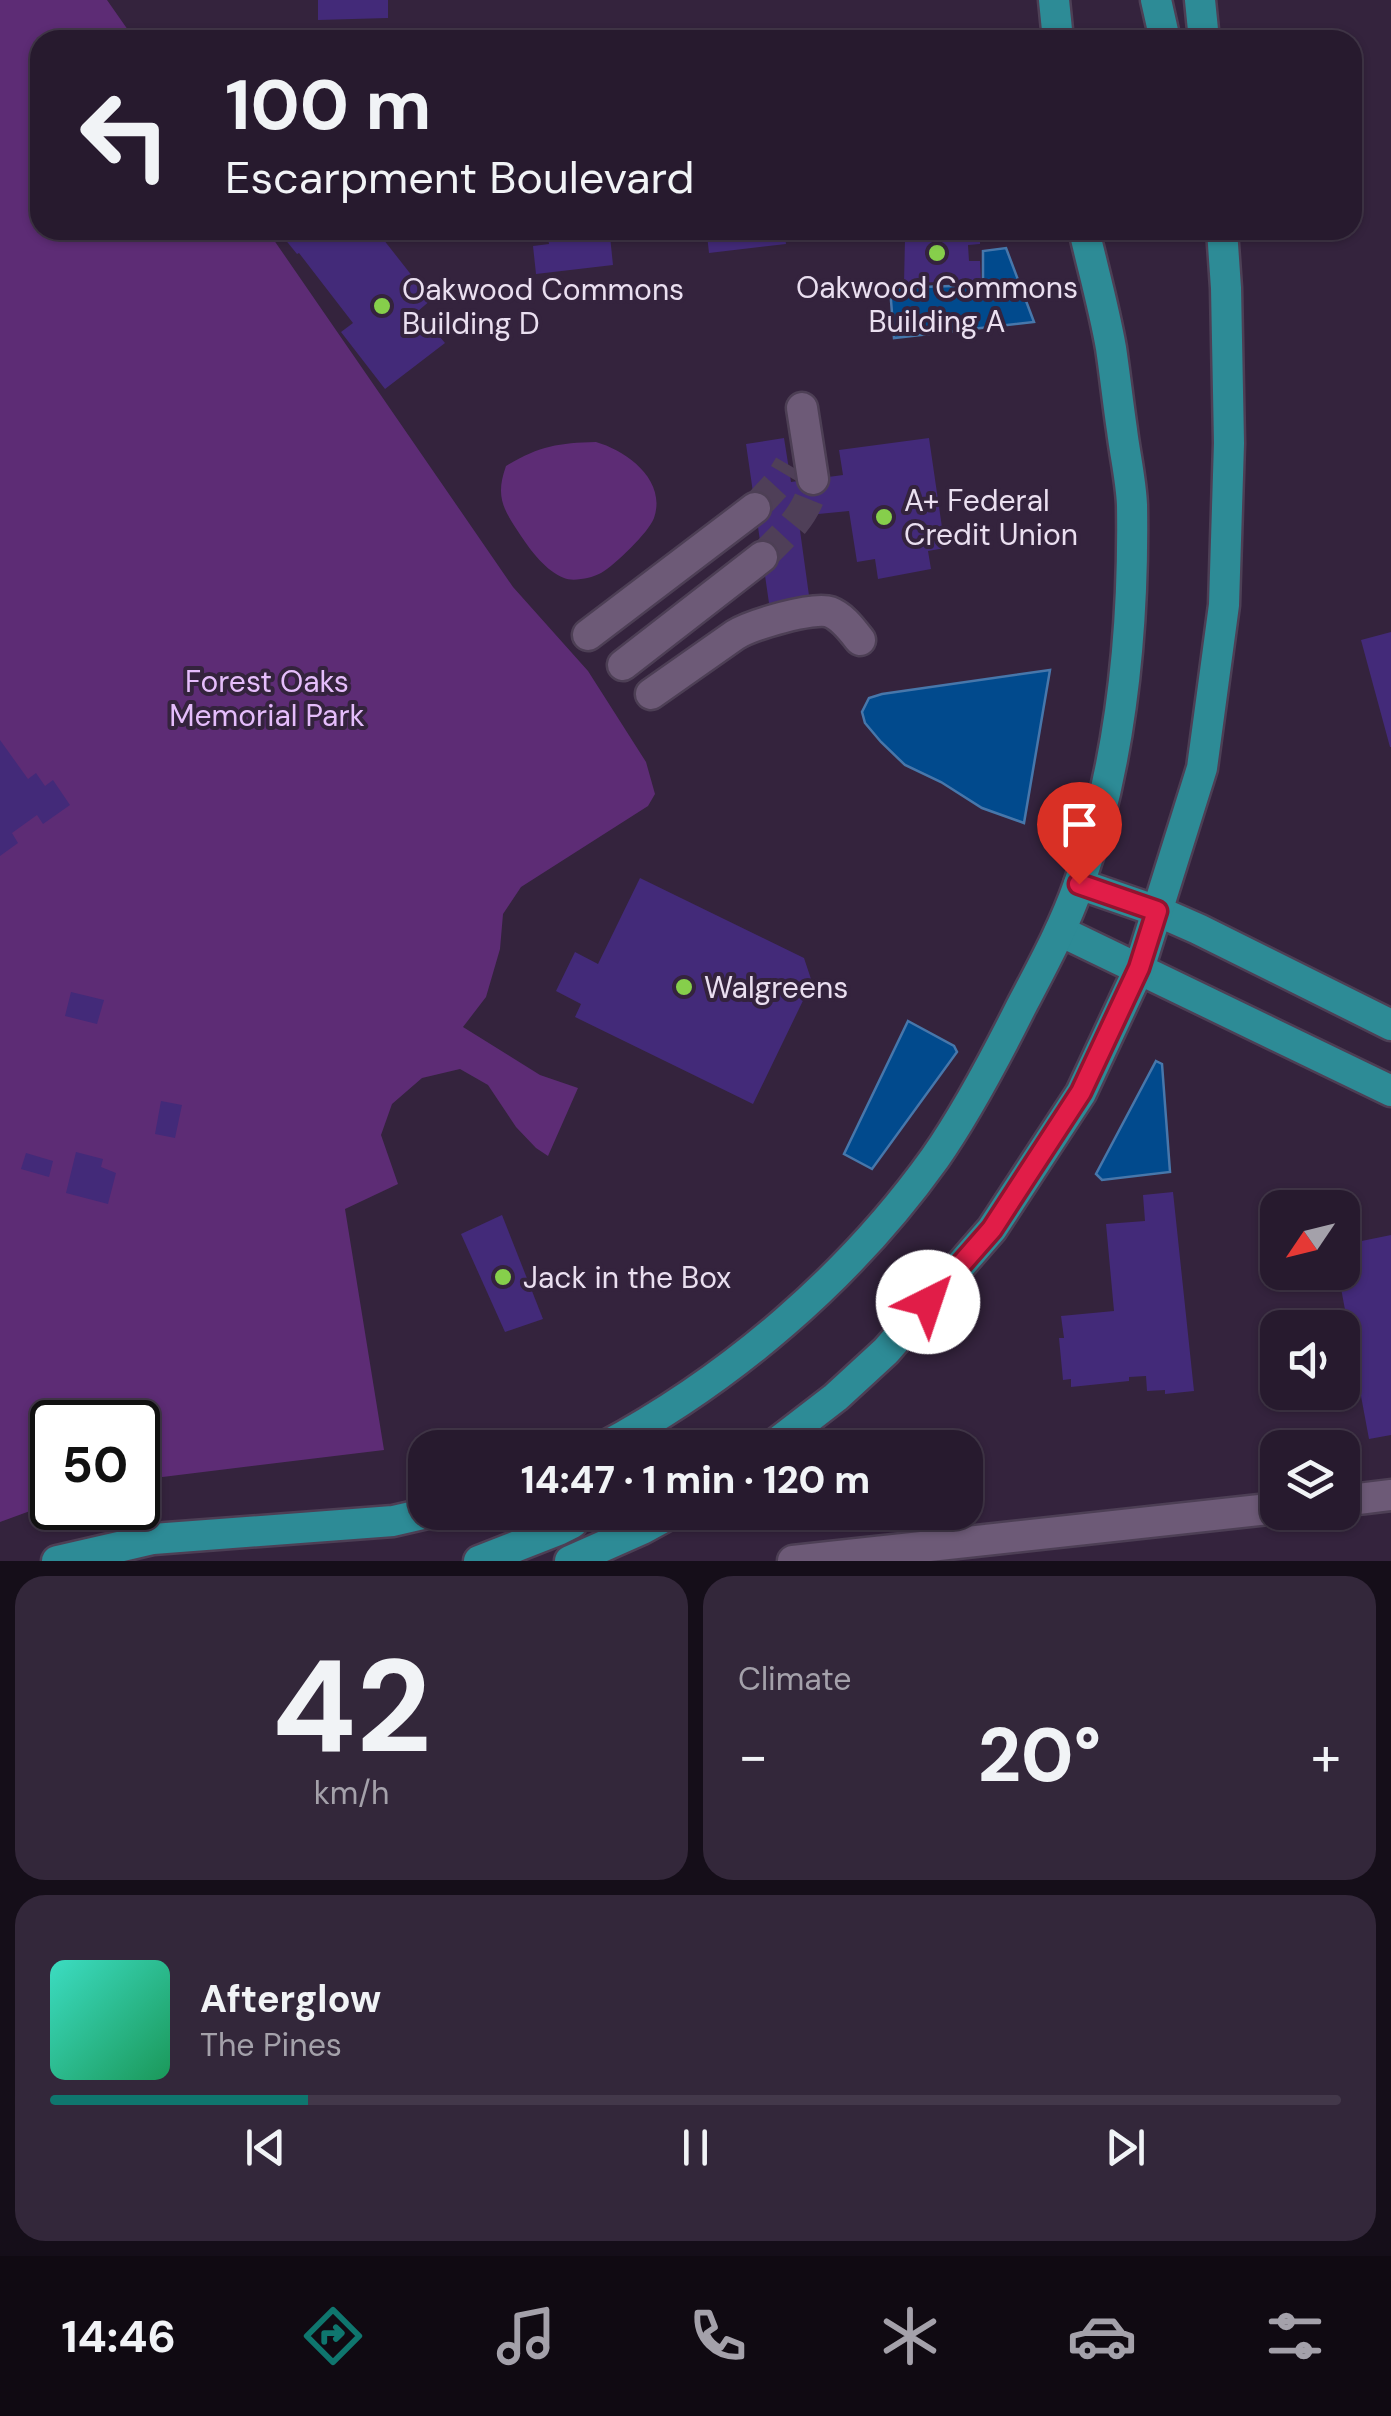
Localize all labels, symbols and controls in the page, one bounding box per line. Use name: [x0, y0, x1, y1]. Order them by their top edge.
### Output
text: 100 m: [225, 60, 431, 151]
icon: left: [60, 70, 190, 200]
text: Escarpment Boulevard: [225, 148, 695, 207]
marker: Oakwood Commons Building A: [926, 242, 948, 264]
place label: Oakwood Commons Building A: [796, 268, 1078, 341]
place label: Oakwood Commons Building D: [402, 270, 684, 343]
marker: Oakwood Commons Building D: [371, 295, 393, 317]
place label: A+ Federal Credit Union: [904, 481, 1078, 554]
marker: A+ Federal Credit Union: [873, 506, 895, 528]
park label: Forest Oaks Memorial Park: [169, 662, 365, 735]
pin: [1037, 782, 1122, 885]
icon: arrive: [1052, 797, 1107, 852]
place label: Walgreens: [704, 968, 848, 1007]
marker: Walgreens: [673, 976, 695, 998]
north arrow: [1260, 1190, 1360, 1290]
map controls: [1260, 1190, 1360, 1530]
position arrow: [876, 1250, 980, 1354]
place label: Jack in the Box: [523, 1258, 731, 1297]
marker: Jack in the Box: [492, 1266, 514, 1288]
button: sound: [1260, 1310, 1360, 1410]
speed limit sign: 50: [30, 1400, 160, 1530]
button: layers: [1260, 1430, 1360, 1530]
text: 14:47 · 1 min · 120 m: [521, 1455, 870, 1505]
text: 42: [272, 1622, 431, 1791]
text: Climate: [738, 1658, 852, 1700]
text: 20°: [978, 1707, 1101, 1804]
text: −: [738, 1720, 768, 1792]
text: +: [1311, 1720, 1341, 1792]
text: km/h: [314, 1772, 389, 1814]
text: Afterglow: [200, 1974, 381, 2024]
text: The Pines: [200, 2024, 342, 2066]
icon: previous: [238, 2120, 293, 2175]
icon: pause: [668, 2120, 723, 2175]
icon: next: [1098, 2120, 1153, 2175]
icon: directions: [298, 2301, 368, 2371]
icon: music: [491, 2301, 561, 2371]
icon: phone: [683, 2301, 753, 2371]
icon: climate: [875, 2301, 945, 2371]
icon: car: [1067, 2301, 1137, 2371]
icon: filters: [1260, 2301, 1330, 2371]
text: 14:46: [61, 2307, 176, 2366]

